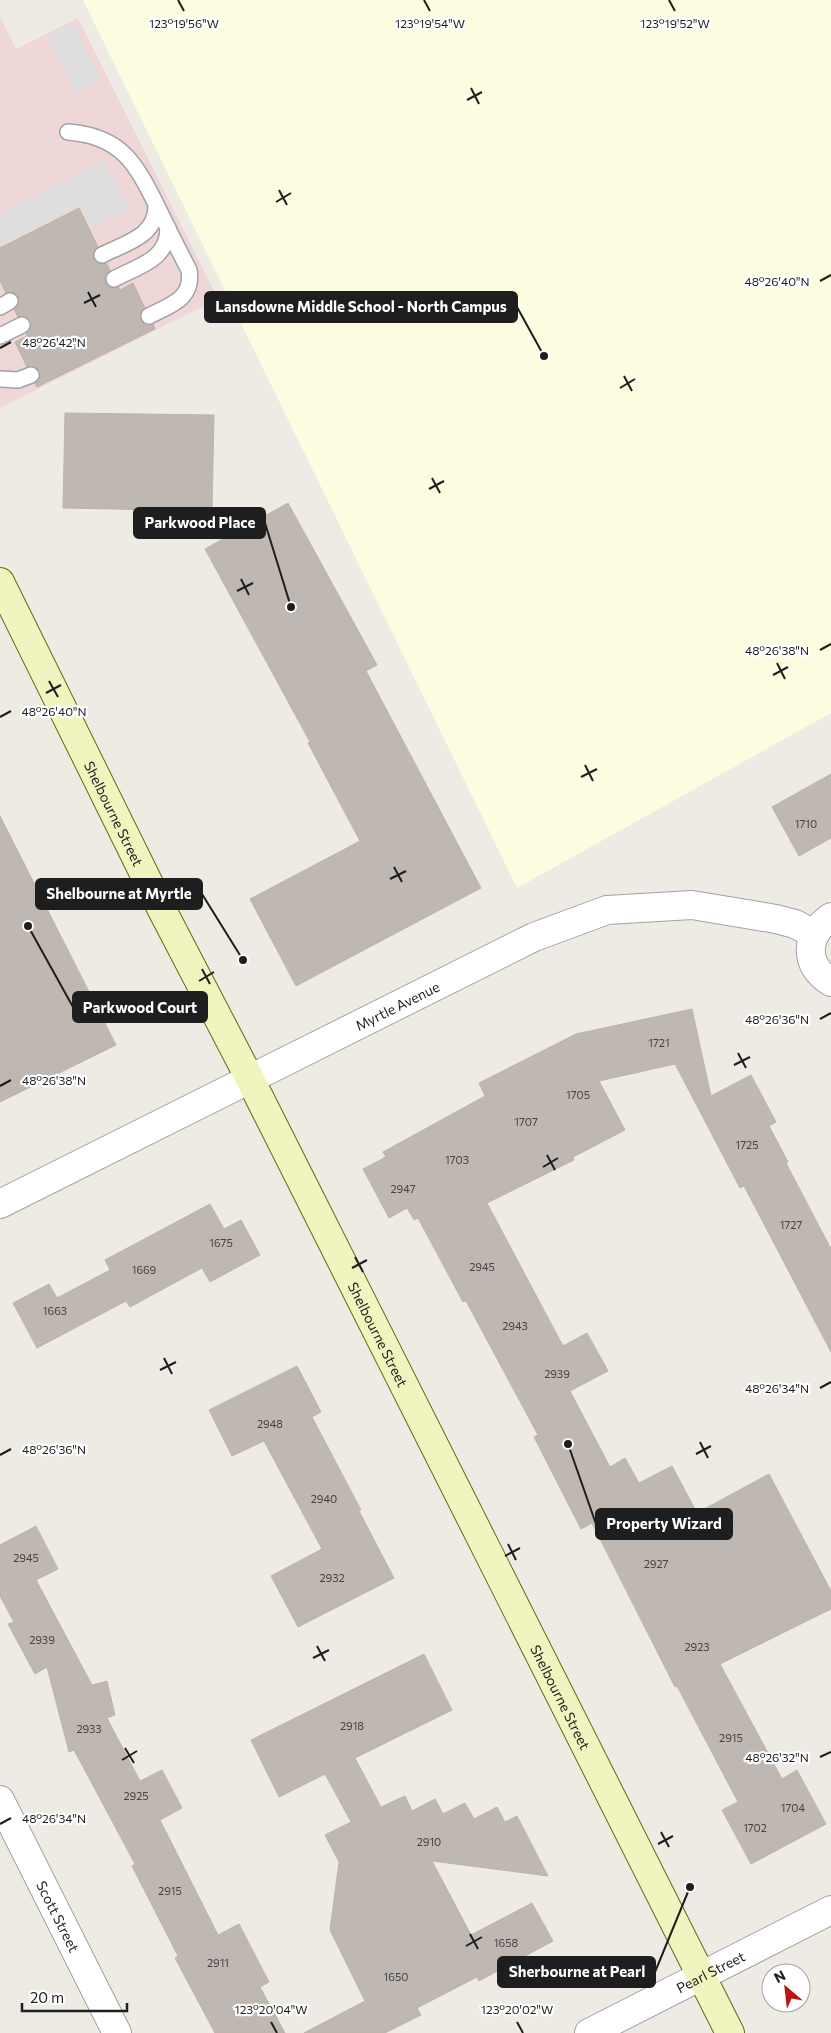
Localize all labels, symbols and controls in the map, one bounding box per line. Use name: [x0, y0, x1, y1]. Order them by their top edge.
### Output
text: 123°19'56"W: [149, 16, 219, 30]
text: 123°19'54"W: [395, 16, 465, 30]
text: 123°19'52"W: [640, 16, 710, 30]
text: 48°26'40"N: [745, 274, 809, 288]
callout: Lansdowne Middle School - North Campus: [205, 292, 517, 322]
text: Lansdowne Middle School - North Campus: [215, 297, 507, 315]
text: 48°26'42"N: [22, 335, 86, 349]
callout: Parkwood Place: [134, 508, 265, 538]
text: Parkwood Place: [144, 513, 256, 531]
text: 48°26'38"N: [745, 643, 809, 657]
text: 48°26'40"N: [22, 704, 86, 718]
street label: Shelbourne Street: [81, 758, 147, 869]
house number: 1710: [795, 817, 817, 830]
callout: Shelbourne at Myrtle: [36, 879, 202, 909]
text: Shelbourne at Myrtle: [46, 884, 192, 902]
street label: Myrtle Avenue: [352, 977, 442, 1034]
callout: Parkwood Court: [73, 992, 207, 1022]
text: Parkwood Court: [83, 998, 197, 1016]
text: 48°26'36"N: [745, 1012, 809, 1026]
house number: 1721: [648, 1036, 670, 1049]
text: 48°26'38"N: [22, 1073, 86, 1087]
house number: 1705: [566, 1088, 590, 1101]
house number: 1707: [514, 1115, 538, 1128]
house number: 1725: [736, 1138, 758, 1151]
house number: 1703: [445, 1153, 469, 1166]
house number: 2947: [391, 1182, 416, 1195]
house number: 1727: [780, 1218, 802, 1231]
house number: 1675: [209, 1236, 233, 1249]
house number: 2945: [469, 1260, 495, 1273]
house number: 1669: [132, 1263, 157, 1276]
street label: Shelbourne Street: [345, 1279, 412, 1390]
house number: 1663: [43, 1304, 67, 1317]
house number: 2943: [502, 1319, 528, 1332]
house number: 2939: [544, 1367, 570, 1380]
text: 48°26'34"N: [745, 1381, 809, 1395]
house number: 2948: [257, 1417, 283, 1430]
text: 48°26'36"N: [22, 1442, 86, 1456]
house number: 2940: [311, 1492, 337, 1505]
callout: Property Wizard: [596, 1509, 732, 1539]
text: Property Wizard: [606, 1514, 722, 1532]
house number: 2945: [13, 1551, 39, 1564]
house number: 2927: [644, 1557, 668, 1570]
house number: 2932: [319, 1571, 345, 1584]
house number: 2939: [29, 1633, 55, 1646]
house number: 2923: [684, 1640, 710, 1653]
street label: Shelbourne Street: [527, 1642, 594, 1752]
house number: 2918: [340, 1719, 364, 1732]
house number: 2933: [76, 1722, 102, 1735]
house number: 2915: [719, 1731, 743, 1744]
text: 48°26'32"N: [745, 1750, 809, 1764]
house number: 2925: [123, 1789, 149, 1802]
house number: 1704: [781, 1801, 806, 1814]
text: 48°26'34"N: [22, 1811, 86, 1825]
house number: 1702: [743, 1821, 767, 1834]
house number: 2910: [417, 1835, 441, 1848]
street label: Scott Street: [33, 1878, 83, 1955]
house number: 2915: [158, 1884, 182, 1897]
house number: 1658: [494, 1936, 519, 1949]
street label: Pearl Street: [673, 1947, 748, 1996]
house number: 2911: [207, 1956, 229, 1969]
callout: Sherbourne at Pearl: [498, 1957, 655, 1987]
text: Sherbourne at Pearl: [509, 1962, 645, 1980]
north arrow: [761, 1963, 811, 2013]
text: N: [771, 1966, 788, 1986]
house number: 1650: [384, 1970, 408, 1983]
scale bar: [22, 1980, 128, 2012]
text: 20 m: [30, 1988, 64, 2006]
text: 123°20'04"W: [235, 2002, 307, 2016]
text: 123°20'02"W: [481, 2002, 553, 2016]

